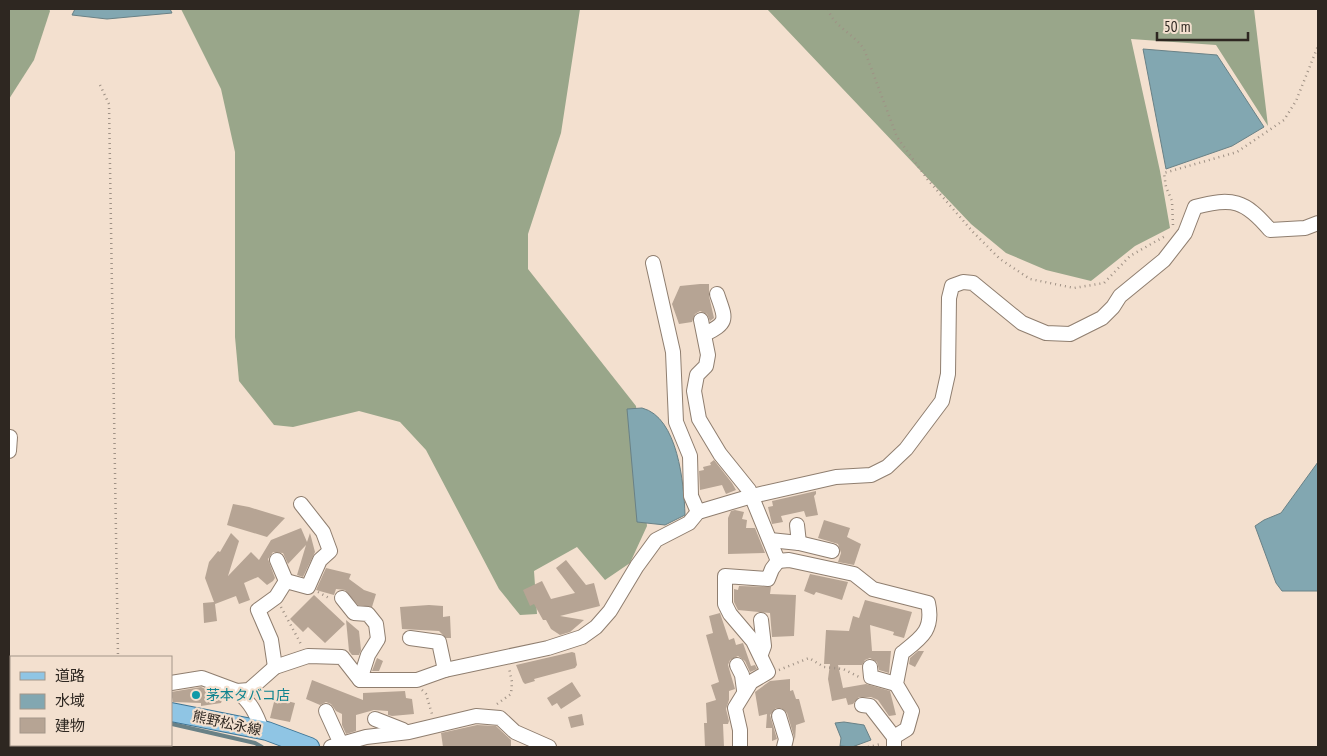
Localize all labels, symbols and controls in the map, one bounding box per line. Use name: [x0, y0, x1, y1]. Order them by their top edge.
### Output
scale bar: [1157, 10, 1248, 42]
text: 50 m: [1164, 17, 1190, 36]
legend: [10, 656, 172, 746]
text: 道路: [55, 666, 85, 685]
place label: 茅本タバコ店: [206, 686, 290, 704]
marker: 茅本タバコ店: [190, 689, 202, 701]
text: 水域: [55, 691, 85, 710]
street label: 熊野松永線: [191, 707, 263, 739]
text: 建物: [55, 716, 85, 735]

